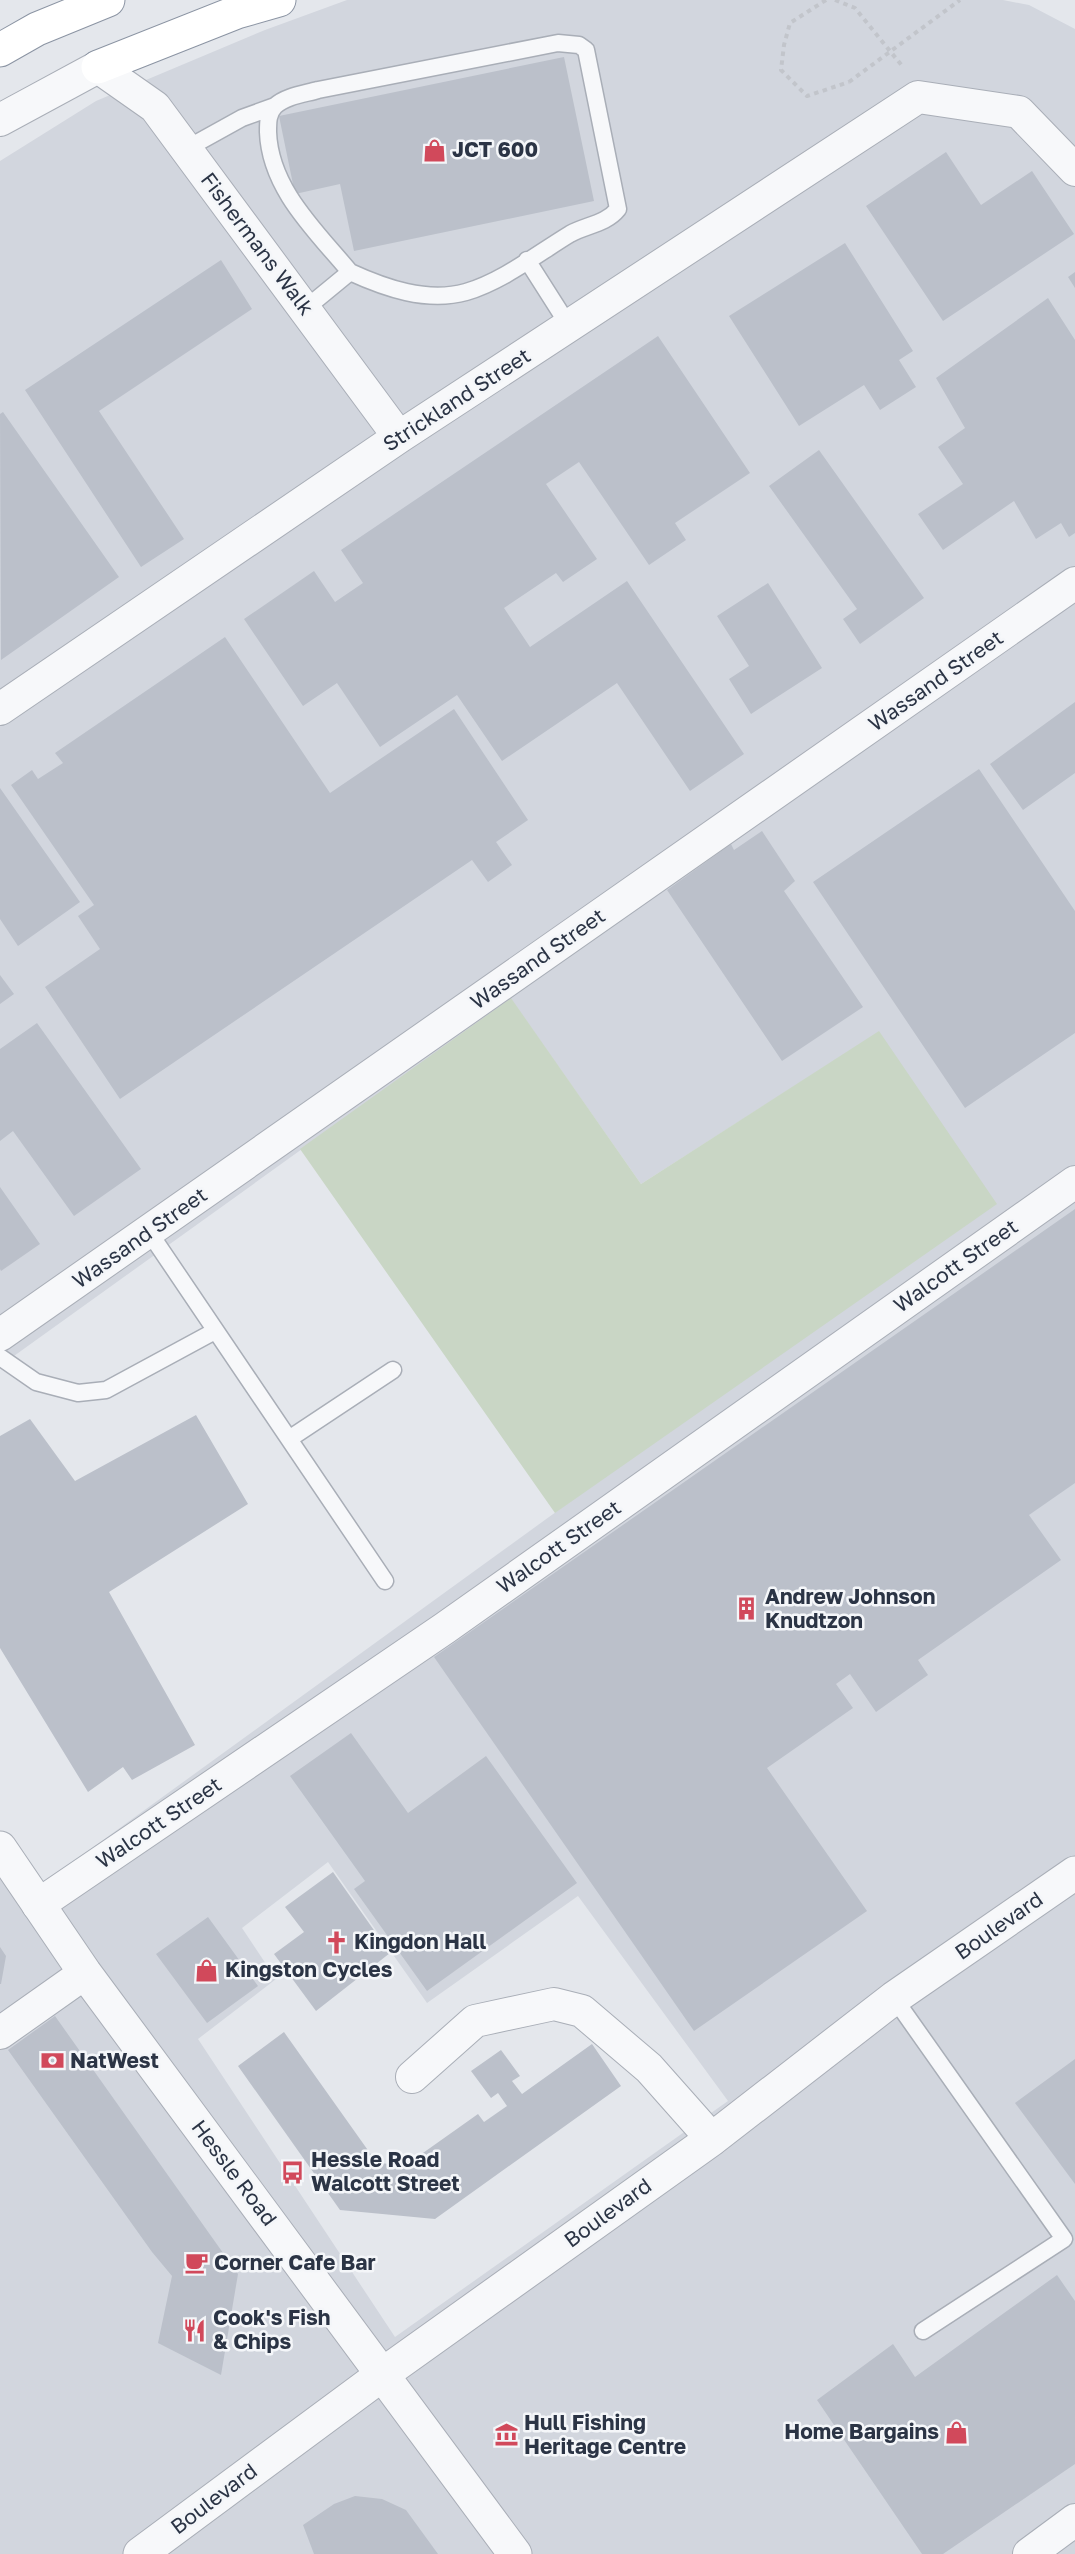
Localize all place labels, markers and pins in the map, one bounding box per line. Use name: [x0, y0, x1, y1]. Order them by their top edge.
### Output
place label: JCT 600: [452, 136, 538, 162]
shop icon: JCT 600: [421, 137, 447, 163]
place label: Andrew Johnson Knudtzon: [765, 1583, 935, 1633]
building icon: Andrew Johnson Knudtzon: [734, 1596, 760, 1622]
place label: Kingdon Hall: [354, 1928, 486, 1954]
church icon: Kingdon Hall: [323, 1929, 349, 1955]
place label: Kingston Cycles: [225, 1956, 393, 1982]
shop icon: Kingston Cycles: [194, 1957, 220, 1983]
place label: NatWest: [70, 2047, 159, 2073]
bank icon: NatWest: [39, 2048, 65, 2074]
place label: Hessle Road Walcott Street: [311, 2146, 460, 2196]
bus stop icon: Hessle Road Walcott Street: [280, 2159, 306, 2185]
place label: Corner Cafe Bar: [214, 2249, 376, 2275]
cafe icon: Corner Cafe Bar: [183, 2250, 209, 2276]
place label: Cook's Fish & Chips: [213, 2304, 330, 2354]
restaurant icon: Cook's Fish & Chips: [182, 2317, 208, 2343]
place label: Hull Fishing Heritage Centre: [524, 2409, 686, 2459]
place label: Home Bargains: [784, 2418, 939, 2444]
shop icon: Home Bargains: [944, 2419, 970, 2445]
museum icon: Hull Fishing Heritage Centre: [493, 2422, 519, 2448]

